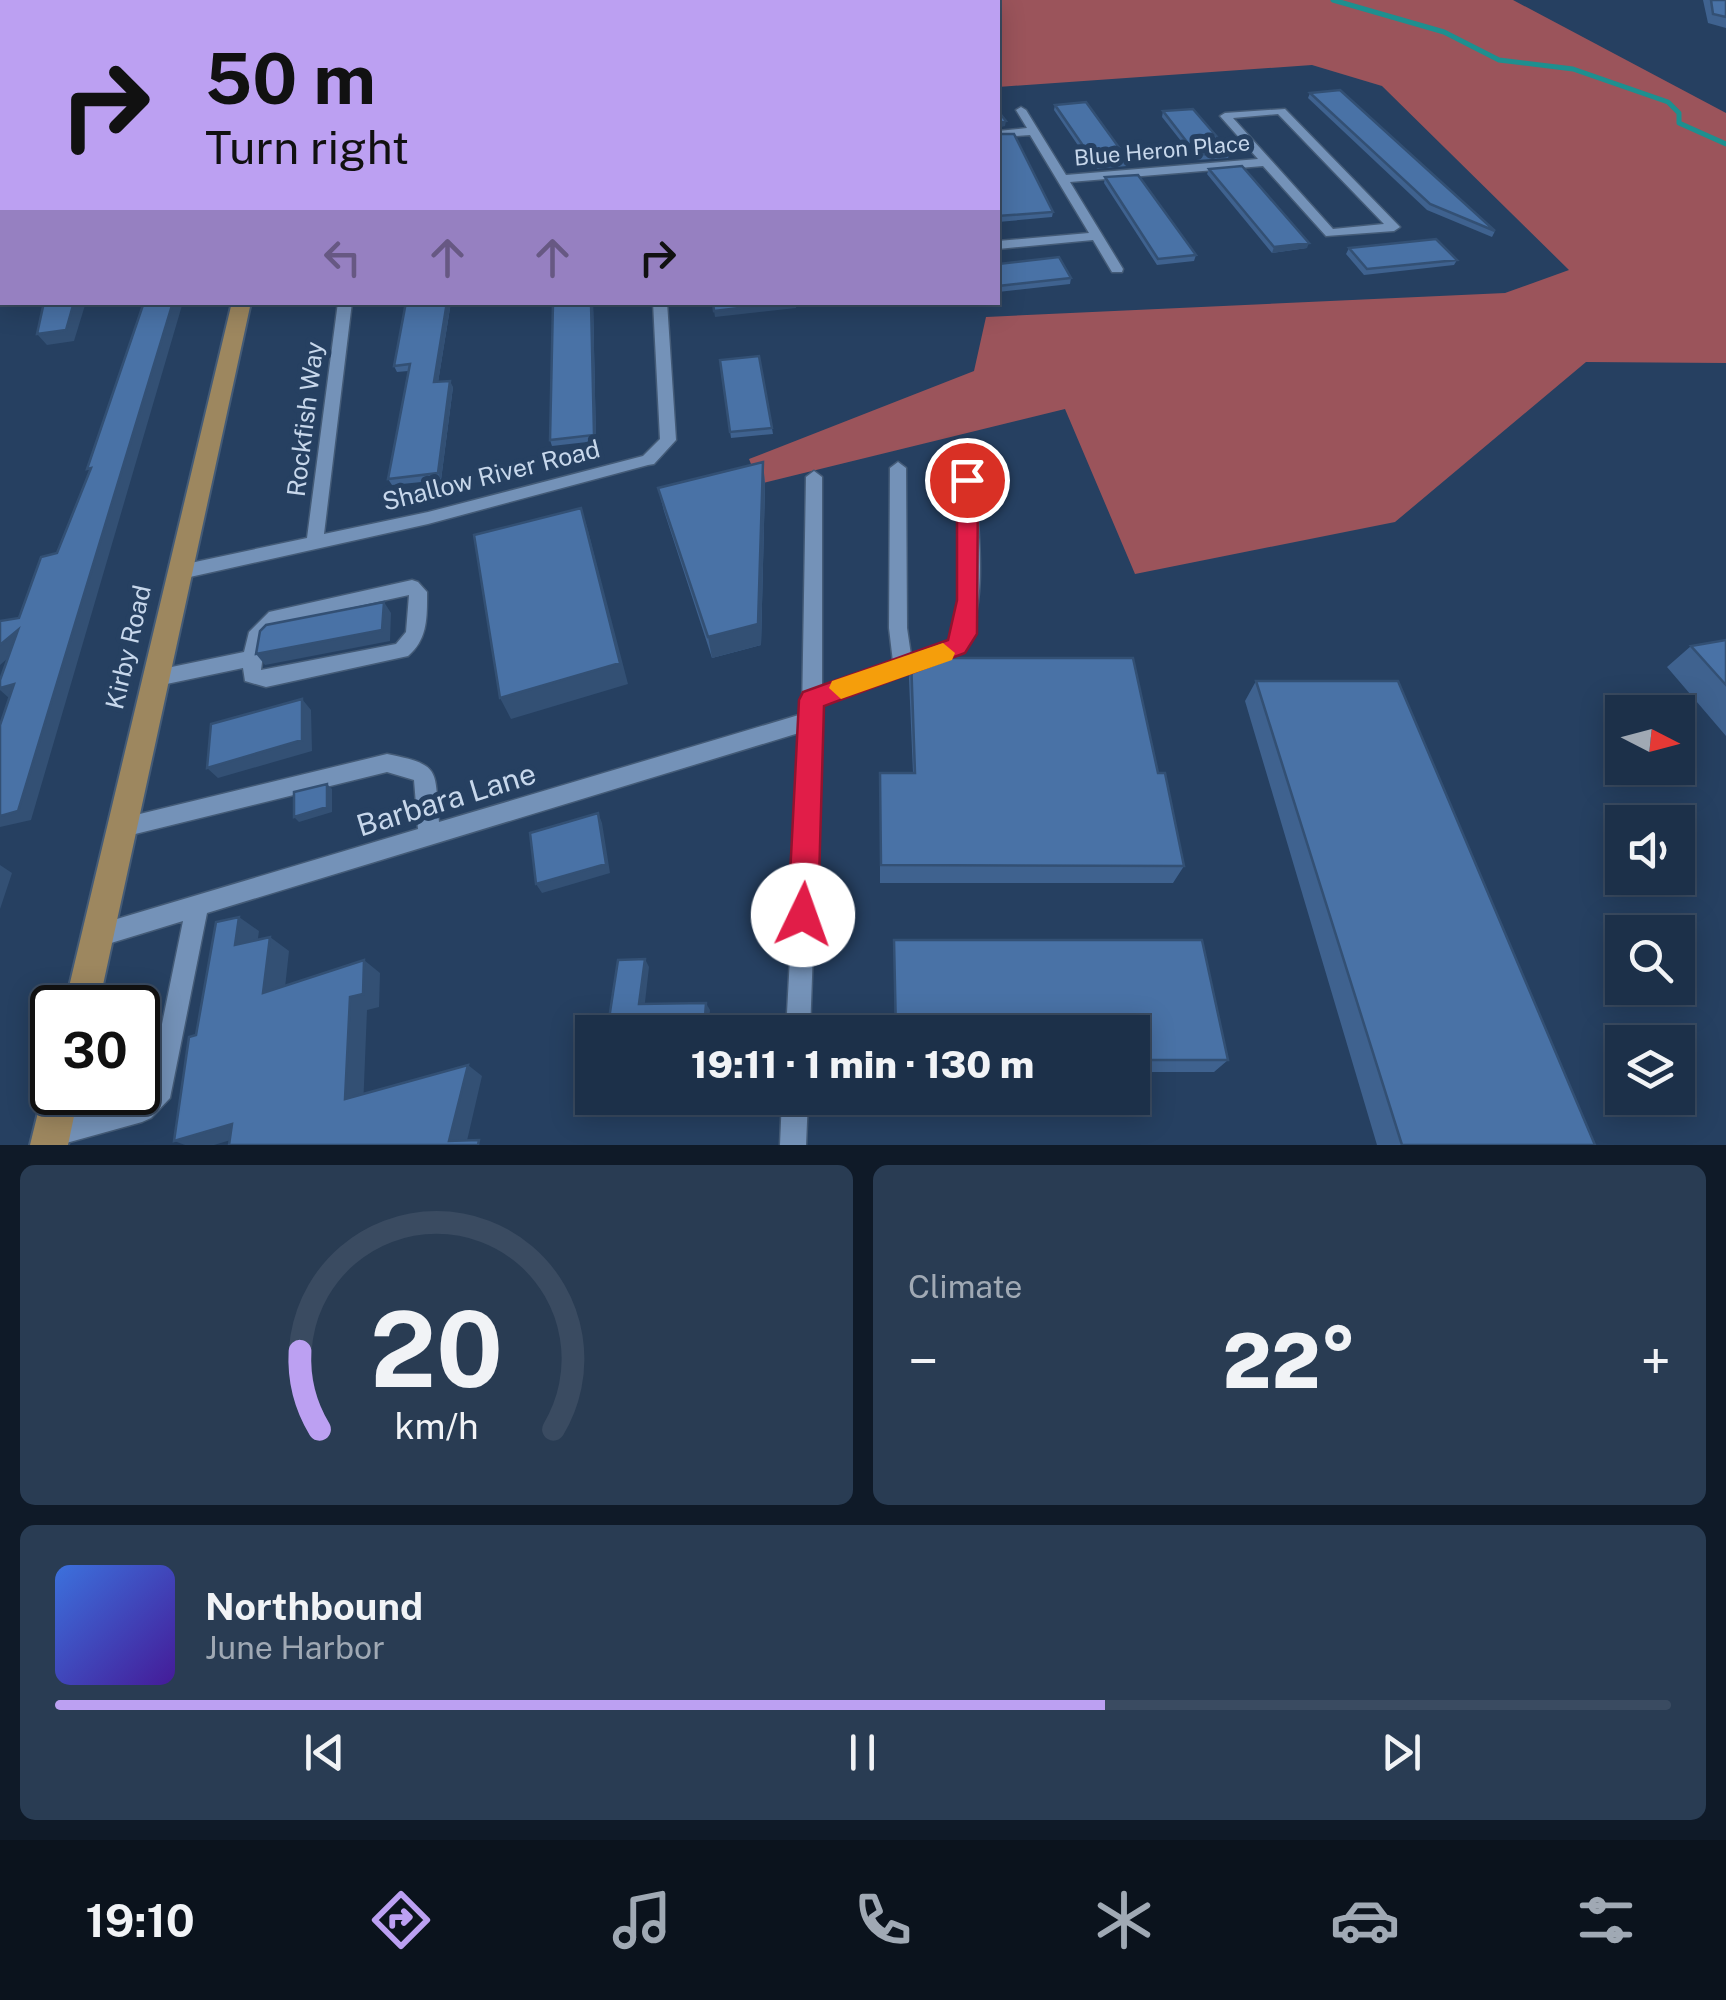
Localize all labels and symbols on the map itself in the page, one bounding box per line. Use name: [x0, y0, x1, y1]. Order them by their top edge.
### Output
street label: Blue Heron Place: [1073, 129, 1251, 171]
street label: Rockfish Way: [281, 340, 329, 498]
street label: Shallow River Road: [379, 433, 603, 517]
pin: [925, 438, 1010, 523]
street label: Kirby Road: [99, 582, 157, 712]
north arrow: [1605, 695, 1695, 785]
street label: Barbara Lane: [352, 755, 540, 843]
position arrow: [751, 863, 855, 967]
speed limit sign: 30: [30, 985, 160, 1115]

